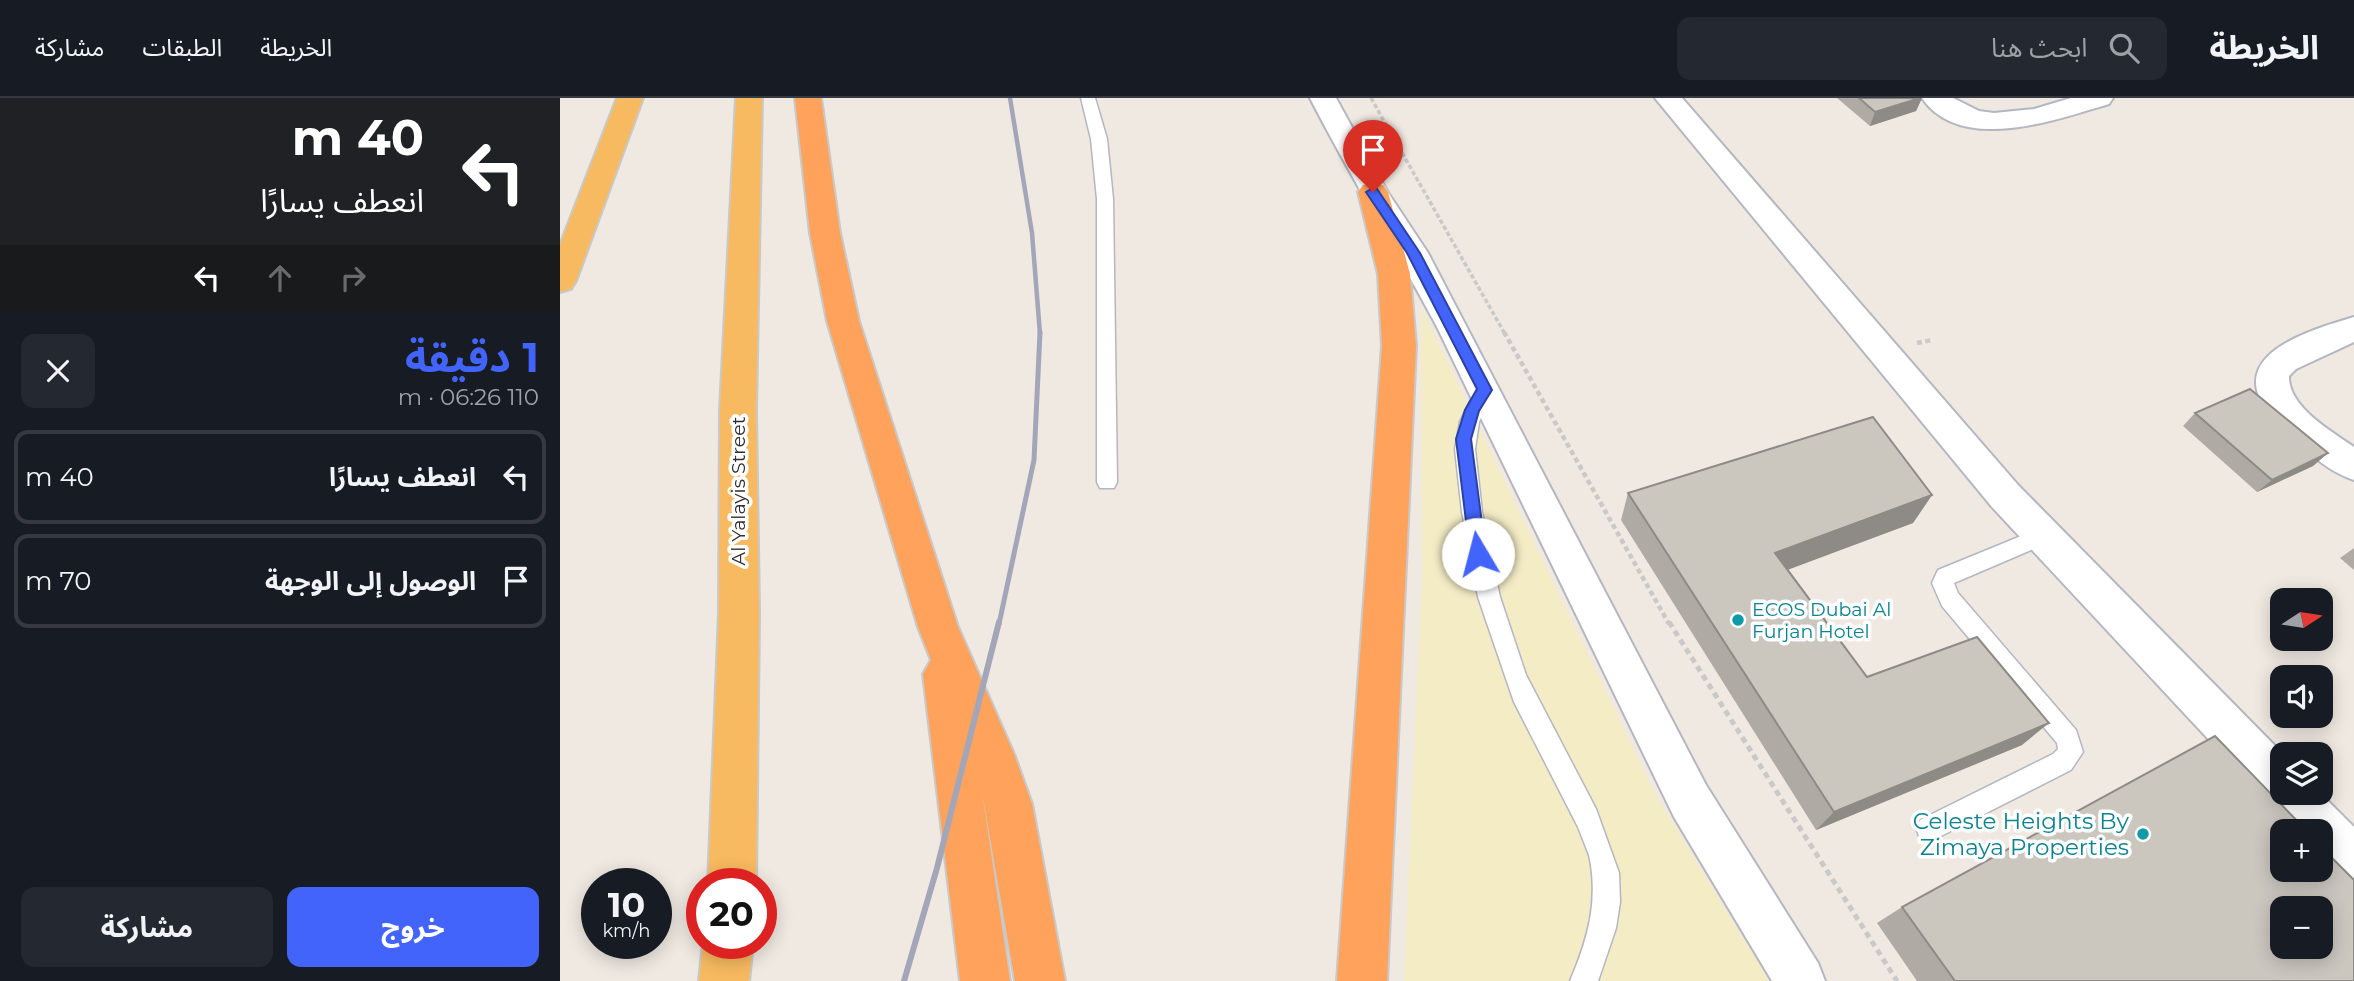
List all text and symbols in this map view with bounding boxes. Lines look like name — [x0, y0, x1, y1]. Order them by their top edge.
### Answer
search box — [1677, 17, 2167, 80]
text: الخريطة — [2209, 27, 2319, 67]
icon: search — [2105, 29, 2143, 67]
text: ابحث هنا — [1991, 32, 2087, 64]
text: مشاركة — [35, 33, 104, 62]
text: الطبقات — [142, 33, 222, 62]
text: الخريطة — [260, 33, 332, 62]
text: 40 m — [292, 108, 424, 167]
pin — [1343, 120, 1403, 192]
icon: left — [448, 126, 539, 217]
icon: arrive — [1354, 131, 1392, 169]
text: انعطف يسارًا — [260, 181, 424, 220]
icon: left — [188, 259, 226, 297]
icon: ahead — [261, 259, 299, 297]
icon: right — [334, 259, 372, 297]
text: 1 دقيقة — [405, 331, 539, 383]
button: close — [21, 334, 95, 408]
text: 110 m · 06:26 — [398, 383, 539, 411]
street label: Al Yalayis Street — [727, 416, 750, 565]
icon: left — [497, 458, 535, 496]
text: 40 m — [25, 461, 94, 493]
text: انعطف يسارًا — [329, 461, 476, 493]
position arrow — [1441, 517, 1515, 591]
icon: arrive — [497, 562, 535, 600]
text: 70 m — [25, 565, 91, 597]
text: الوصول إلى الوجهة — [265, 565, 476, 597]
north arrow — [2270, 588, 2333, 651]
map controls — [2270, 588, 2333, 959]
place label: ECOS Dubai Al Furjan Hotel — [1752, 598, 1891, 643]
marker: ECOS Dubai Al Furjan Hotel — [1730, 612, 1746, 628]
button: sound — [2270, 665, 2333, 728]
button: layers — [2270, 742, 2333, 805]
place label: Celeste Heights By Zimaya Properties — [1913, 807, 2130, 861]
button: + — [2270, 819, 2333, 882]
marker: Celeste Heights By Zimaya Properties — [2135, 826, 2151, 842]
speed limit sign: 20 — [686, 868, 777, 959]
text: 10 — [608, 883, 645, 926]
button: مشاركة — [21, 887, 273, 967]
button: خروج — [287, 887, 539, 967]
button: − — [2270, 896, 2333, 959]
text: km/h — [602, 920, 651, 942]

